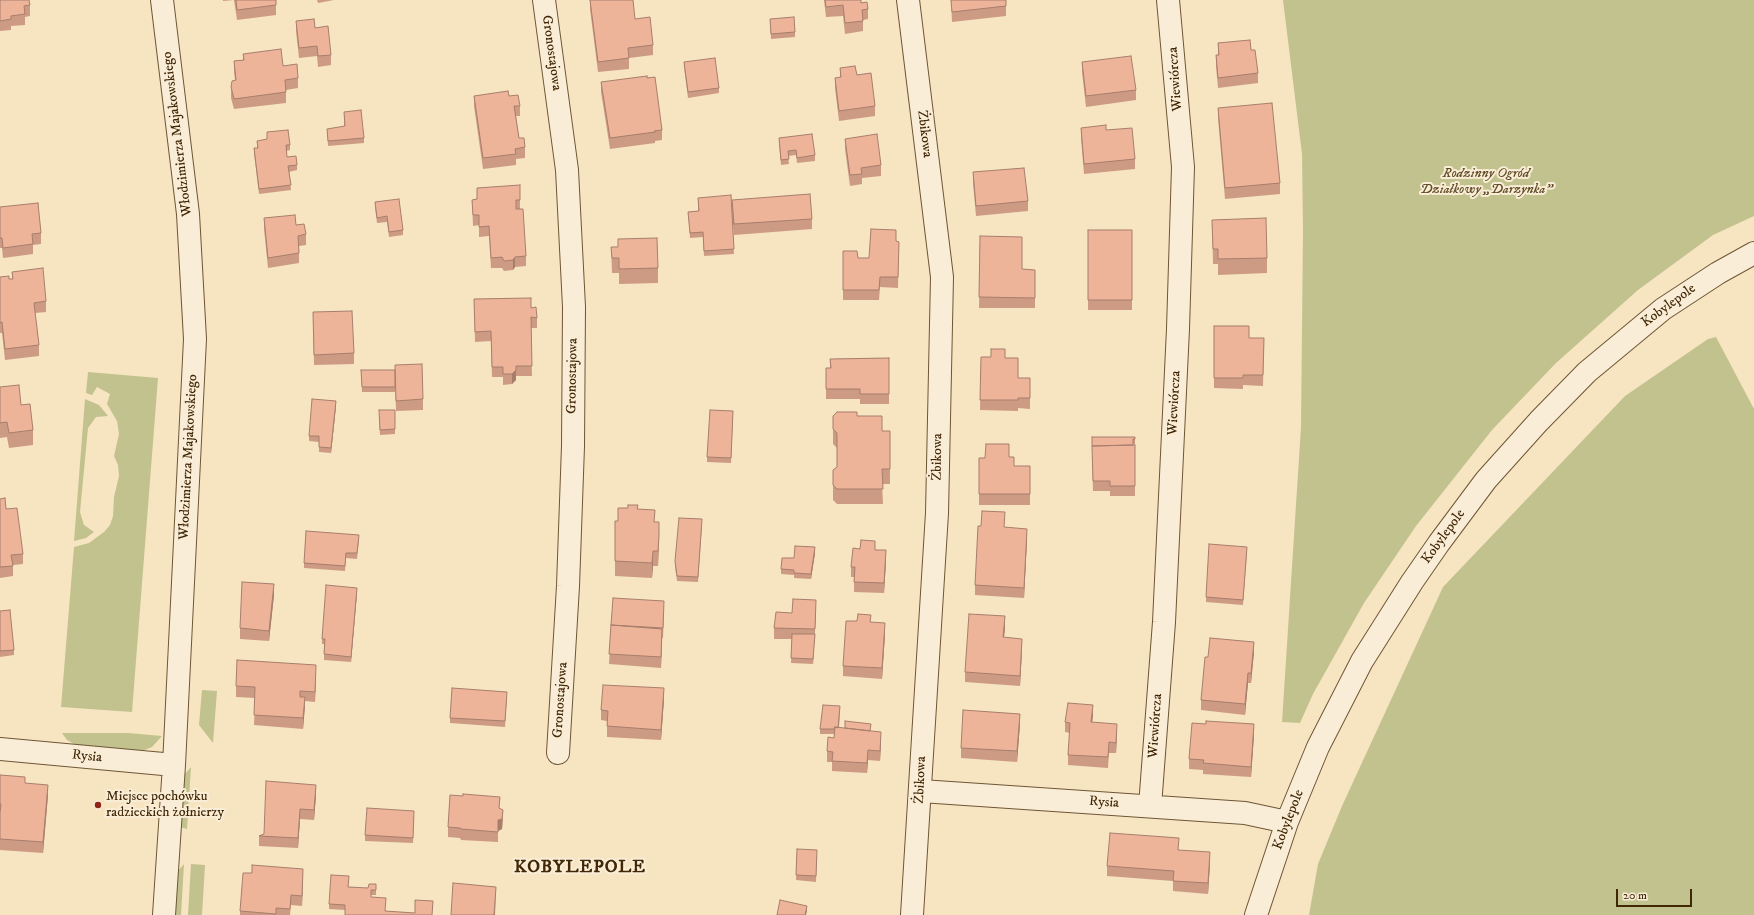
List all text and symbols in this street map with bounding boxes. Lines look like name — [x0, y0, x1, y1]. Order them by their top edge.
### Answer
street label: Gronostajowa — [537, 14, 565, 92]
street label: Wiewiórcza — [1165, 46, 1187, 112]
street label: Włodzimierza Majakowskiego — [160, 51, 196, 217]
street label: Żbikowa — [913, 109, 935, 159]
park label: Rodzinny Ogród Działkowy „Darzynka” — [1420, 166, 1552, 198]
street label: Kobylepole — [1639, 281, 1699, 331]
street label: Gronostajowa — [564, 338, 582, 414]
street label: Wiewiórcza — [1165, 370, 1185, 436]
street label: Włodzimierza Majakowskiego — [176, 374, 202, 540]
street label: Żbikowa — [929, 433, 947, 481]
street label: Kobylepole — [1419, 507, 1469, 567]
street label: Gronostajowa — [550, 661, 572, 739]
street label: Wiewiórcza — [1145, 693, 1167, 759]
street label: Rysia — [71, 747, 103, 767]
street label: Żbikowa — [911, 756, 931, 804]
street label: Kobylepole — [1270, 788, 1308, 852]
place label: Miejsce pochówku radzieckich żołnierzy — [106, 789, 224, 822]
street label: Rysia — [1088, 794, 1120, 812]
marker: Miejsce pochówku radzieckich żołnierzy — [93, 800, 103, 810]
district label: KOBYLEPOLE — [514, 857, 646, 879]
scale bar — [1618, 881, 1694, 907]
text: 20 m — [1623, 888, 1647, 903]

